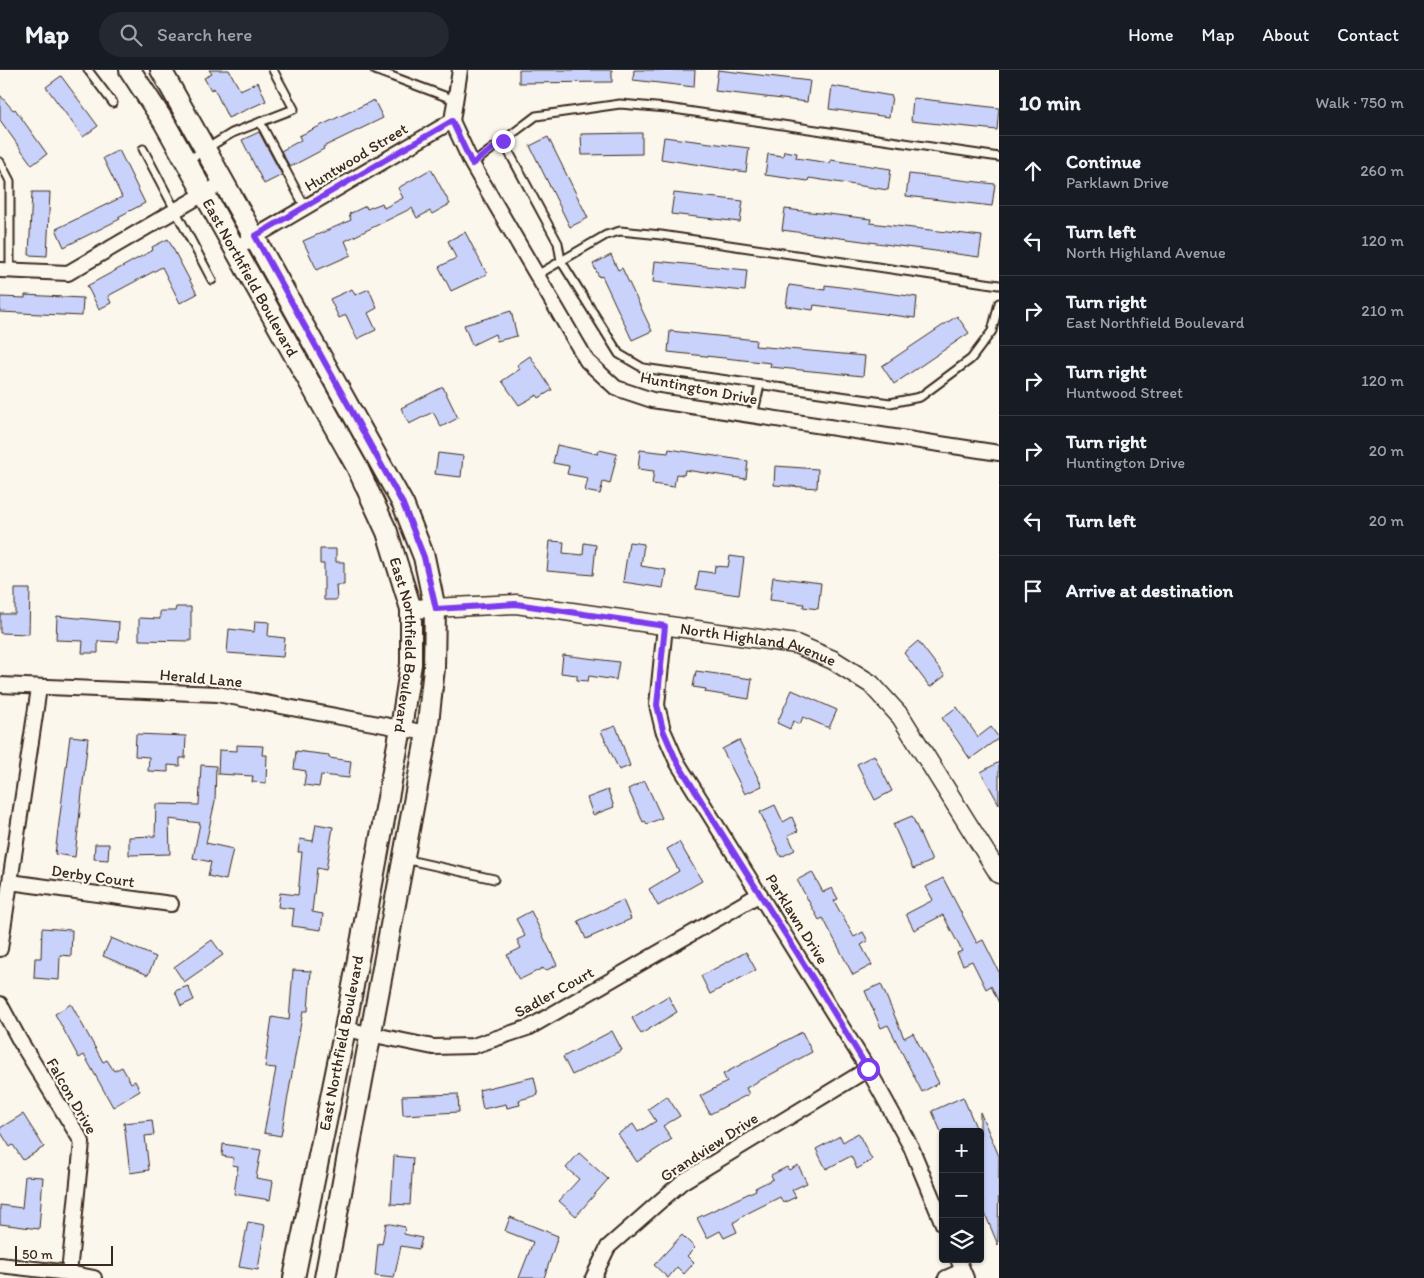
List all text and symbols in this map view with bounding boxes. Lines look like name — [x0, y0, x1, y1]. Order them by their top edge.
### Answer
search box — [99, 12, 449, 57]
text: Map — [25, 20, 69, 49]
icon: search — [117, 21, 145, 49]
text: Search here — [157, 23, 252, 46]
text: Home — [1128, 24, 1174, 46]
text: Map — [1202, 24, 1235, 46]
text: About — [1263, 24, 1309, 46]
text: Contact — [1337, 24, 1399, 46]
text: 10 min — [1019, 90, 1081, 115]
text: Walk · 750 m — [1316, 93, 1404, 112]
street label: Huntwood Street — [301, 119, 411, 195]
route end — [492, 130, 515, 153]
text: Continue — [1066, 150, 1141, 173]
icon: ahead — [1019, 157, 1047, 185]
text: 260 m — [1360, 161, 1404, 180]
text: Parklawn Drive — [1066, 173, 1169, 192]
street label: East Northfield Boulevard — [199, 195, 303, 360]
text: Turn left — [1066, 220, 1136, 243]
icon: left — [1019, 227, 1047, 255]
text: 120 m — [1361, 231, 1404, 250]
text: North Highland Avenue — [1066, 243, 1226, 262]
text: Turn right — [1066, 290, 1147, 313]
icon: right — [1019, 297, 1047, 325]
text: 210 m — [1361, 301, 1404, 320]
text: East Northfield Boulevard — [1066, 313, 1244, 332]
text: Turn right — [1066, 360, 1147, 383]
street label: Huntington Drive — [639, 367, 759, 409]
icon: right — [1019, 367, 1047, 395]
text: 120 m — [1361, 371, 1404, 390]
text: Huntwood Street — [1066, 383, 1183, 402]
text: Turn right — [1066, 430, 1147, 453]
icon: right — [1019, 437, 1047, 465]
text: 20 m — [1369, 441, 1404, 460]
text: Huntington Drive — [1066, 453, 1185, 472]
icon: left — [1019, 507, 1047, 535]
text: Turn left — [1066, 509, 1136, 532]
text: 20 m — [1369, 511, 1404, 530]
street label: East Northfield Boulevard — [386, 555, 421, 735]
icon: arrive — [1019, 577, 1047, 605]
text: Arrive at destination — [1066, 579, 1233, 602]
street label: North Highland Avenue — [679, 618, 840, 670]
street label: Herald Lane — [159, 665, 243, 691]
street label: Derby Court — [50, 861, 136, 891]
street label: Parklawn Drive — [762, 870, 832, 968]
street label: East Northfield Boulevard — [315, 953, 367, 1132]
street label: Sadler Court — [511, 962, 597, 1022]
street label: Falcon Drive — [43, 1055, 101, 1137]
route start — [857, 1058, 880, 1081]
street label: Grandview Drive — [657, 1108, 761, 1186]
map controls — [939, 1128, 984, 1263]
button: + — [939, 1128, 984, 1173]
button: − — [939, 1173, 984, 1218]
button: layers — [939, 1218, 984, 1263]
scale bar — [15, 1243, 112, 1266]
text: 50 m — [22, 1246, 53, 1263]

